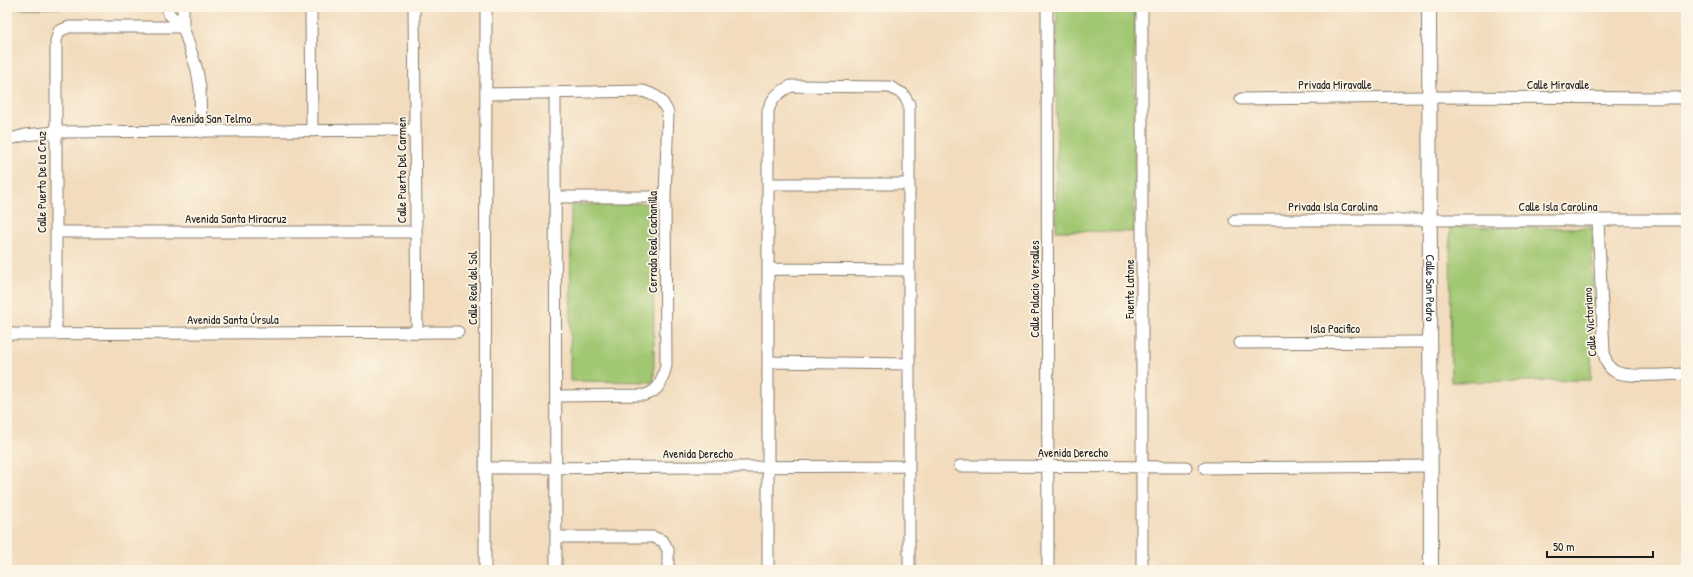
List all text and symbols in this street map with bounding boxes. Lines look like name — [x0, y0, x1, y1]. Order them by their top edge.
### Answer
street label: Privada Miravalle — [1298, 76, 1372, 93]
street label: Calle Miravalle — [1527, 76, 1590, 93]
street label: Avenida San Telmo — [171, 110, 251, 127]
street label: Calle Puerto Del Carmen — [393, 117, 410, 223]
street label: Calle Puerto De La Cruz — [33, 131, 50, 233]
street label: Cerrada Real Cachanilla — [644, 191, 661, 293]
street label: Privada Isla Carolina — [1288, 198, 1378, 215]
street label: Calle Isla Carolina — [1519, 198, 1598, 215]
street label: Avenida Santa Miracruz — [185, 210, 287, 227]
street label: Calle Palacio Versalles — [1026, 240, 1043, 338]
street label: Calle Real del Sol — [464, 250, 481, 325]
street label: Calle San Pedro — [1422, 254, 1439, 322]
street label: Fuente Latone — [1121, 259, 1138, 320]
street label: Calle Victoriano — [1579, 287, 1600, 357]
street label: Avenida Santa Úrsula — [187, 311, 279, 328]
street label: Isla Pacifico — [1310, 320, 1360, 337]
street label: Avenida Derecho — [1038, 444, 1108, 461]
street label: Avenida Derecho — [663, 445, 733, 462]
scale bar — [1547, 533, 1653, 559]
text: 50 m — [1553, 538, 1574, 555]

